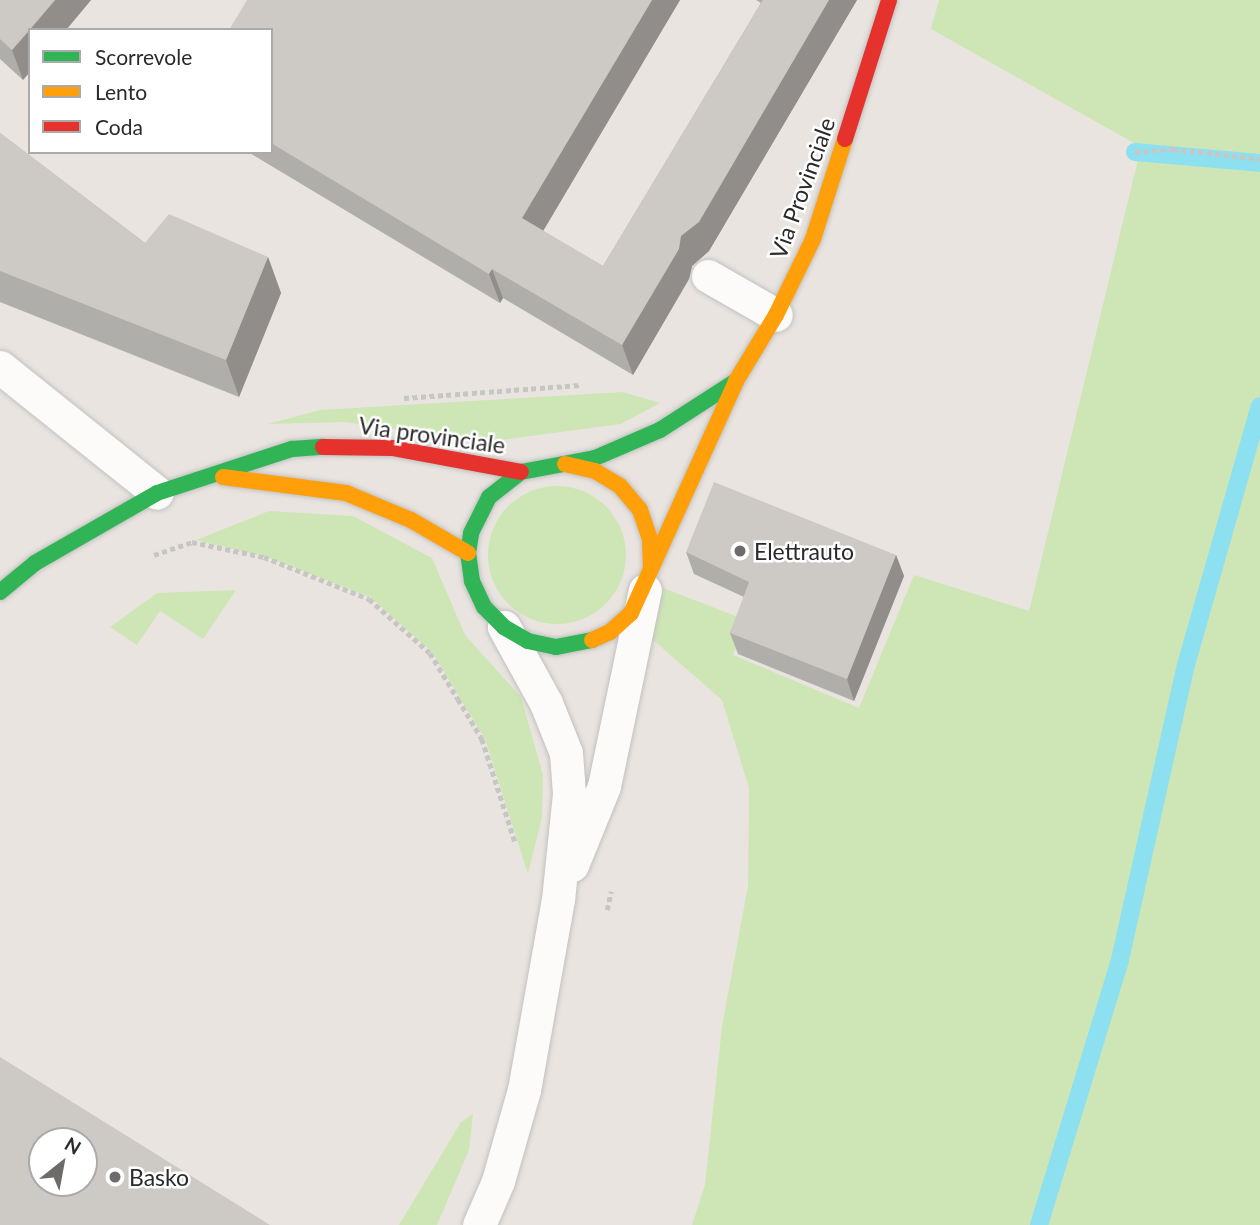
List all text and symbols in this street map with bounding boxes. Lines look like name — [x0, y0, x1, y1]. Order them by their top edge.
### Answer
legend — [28, 28, 273, 154]
text: Scorrevole — [95, 44, 192, 69]
text: Lento — [95, 79, 147, 104]
text: Coda — [95, 114, 143, 139]
street label: Via Provinciale — [764, 114, 840, 262]
street label: Via provinciale — [357, 411, 507, 459]
place label: Elettrauto — [754, 537, 854, 565]
marker: Elettrauto — [732, 543, 748, 559]
north arrow — [28, 1127, 98, 1197]
text: N — [61, 1132, 85, 1159]
place label: Basko — [129, 1163, 189, 1191]
marker: Basko — [107, 1169, 123, 1185]

